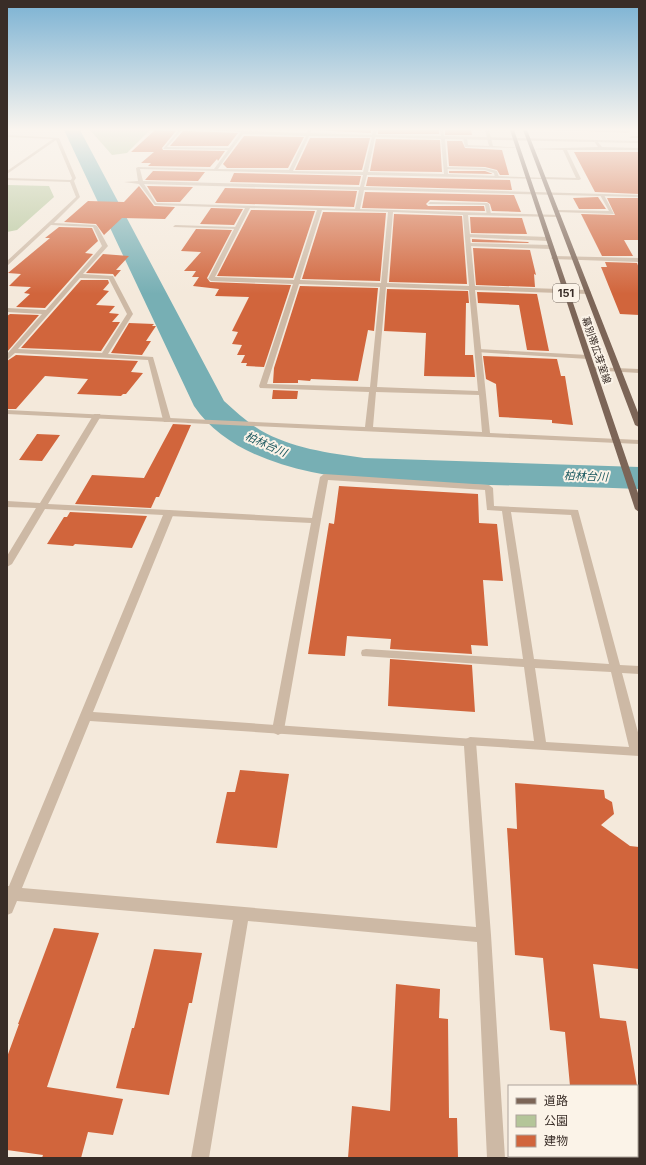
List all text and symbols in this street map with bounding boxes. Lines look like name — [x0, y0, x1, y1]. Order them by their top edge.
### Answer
road number: 151 — [553, 284, 579, 302]
street label: 幕別帯広芽室線 — [580, 315, 614, 385]
water label: 柏林台川 — [243, 429, 290, 460]
water label: 柏林台川 — [564, 468, 609, 484]
legend — [508, 1085, 638, 1157]
text: 道路 — [544, 1093, 568, 1108]
text: 公園 — [544, 1113, 568, 1128]
text: 建物 — [544, 1133, 568, 1148]

